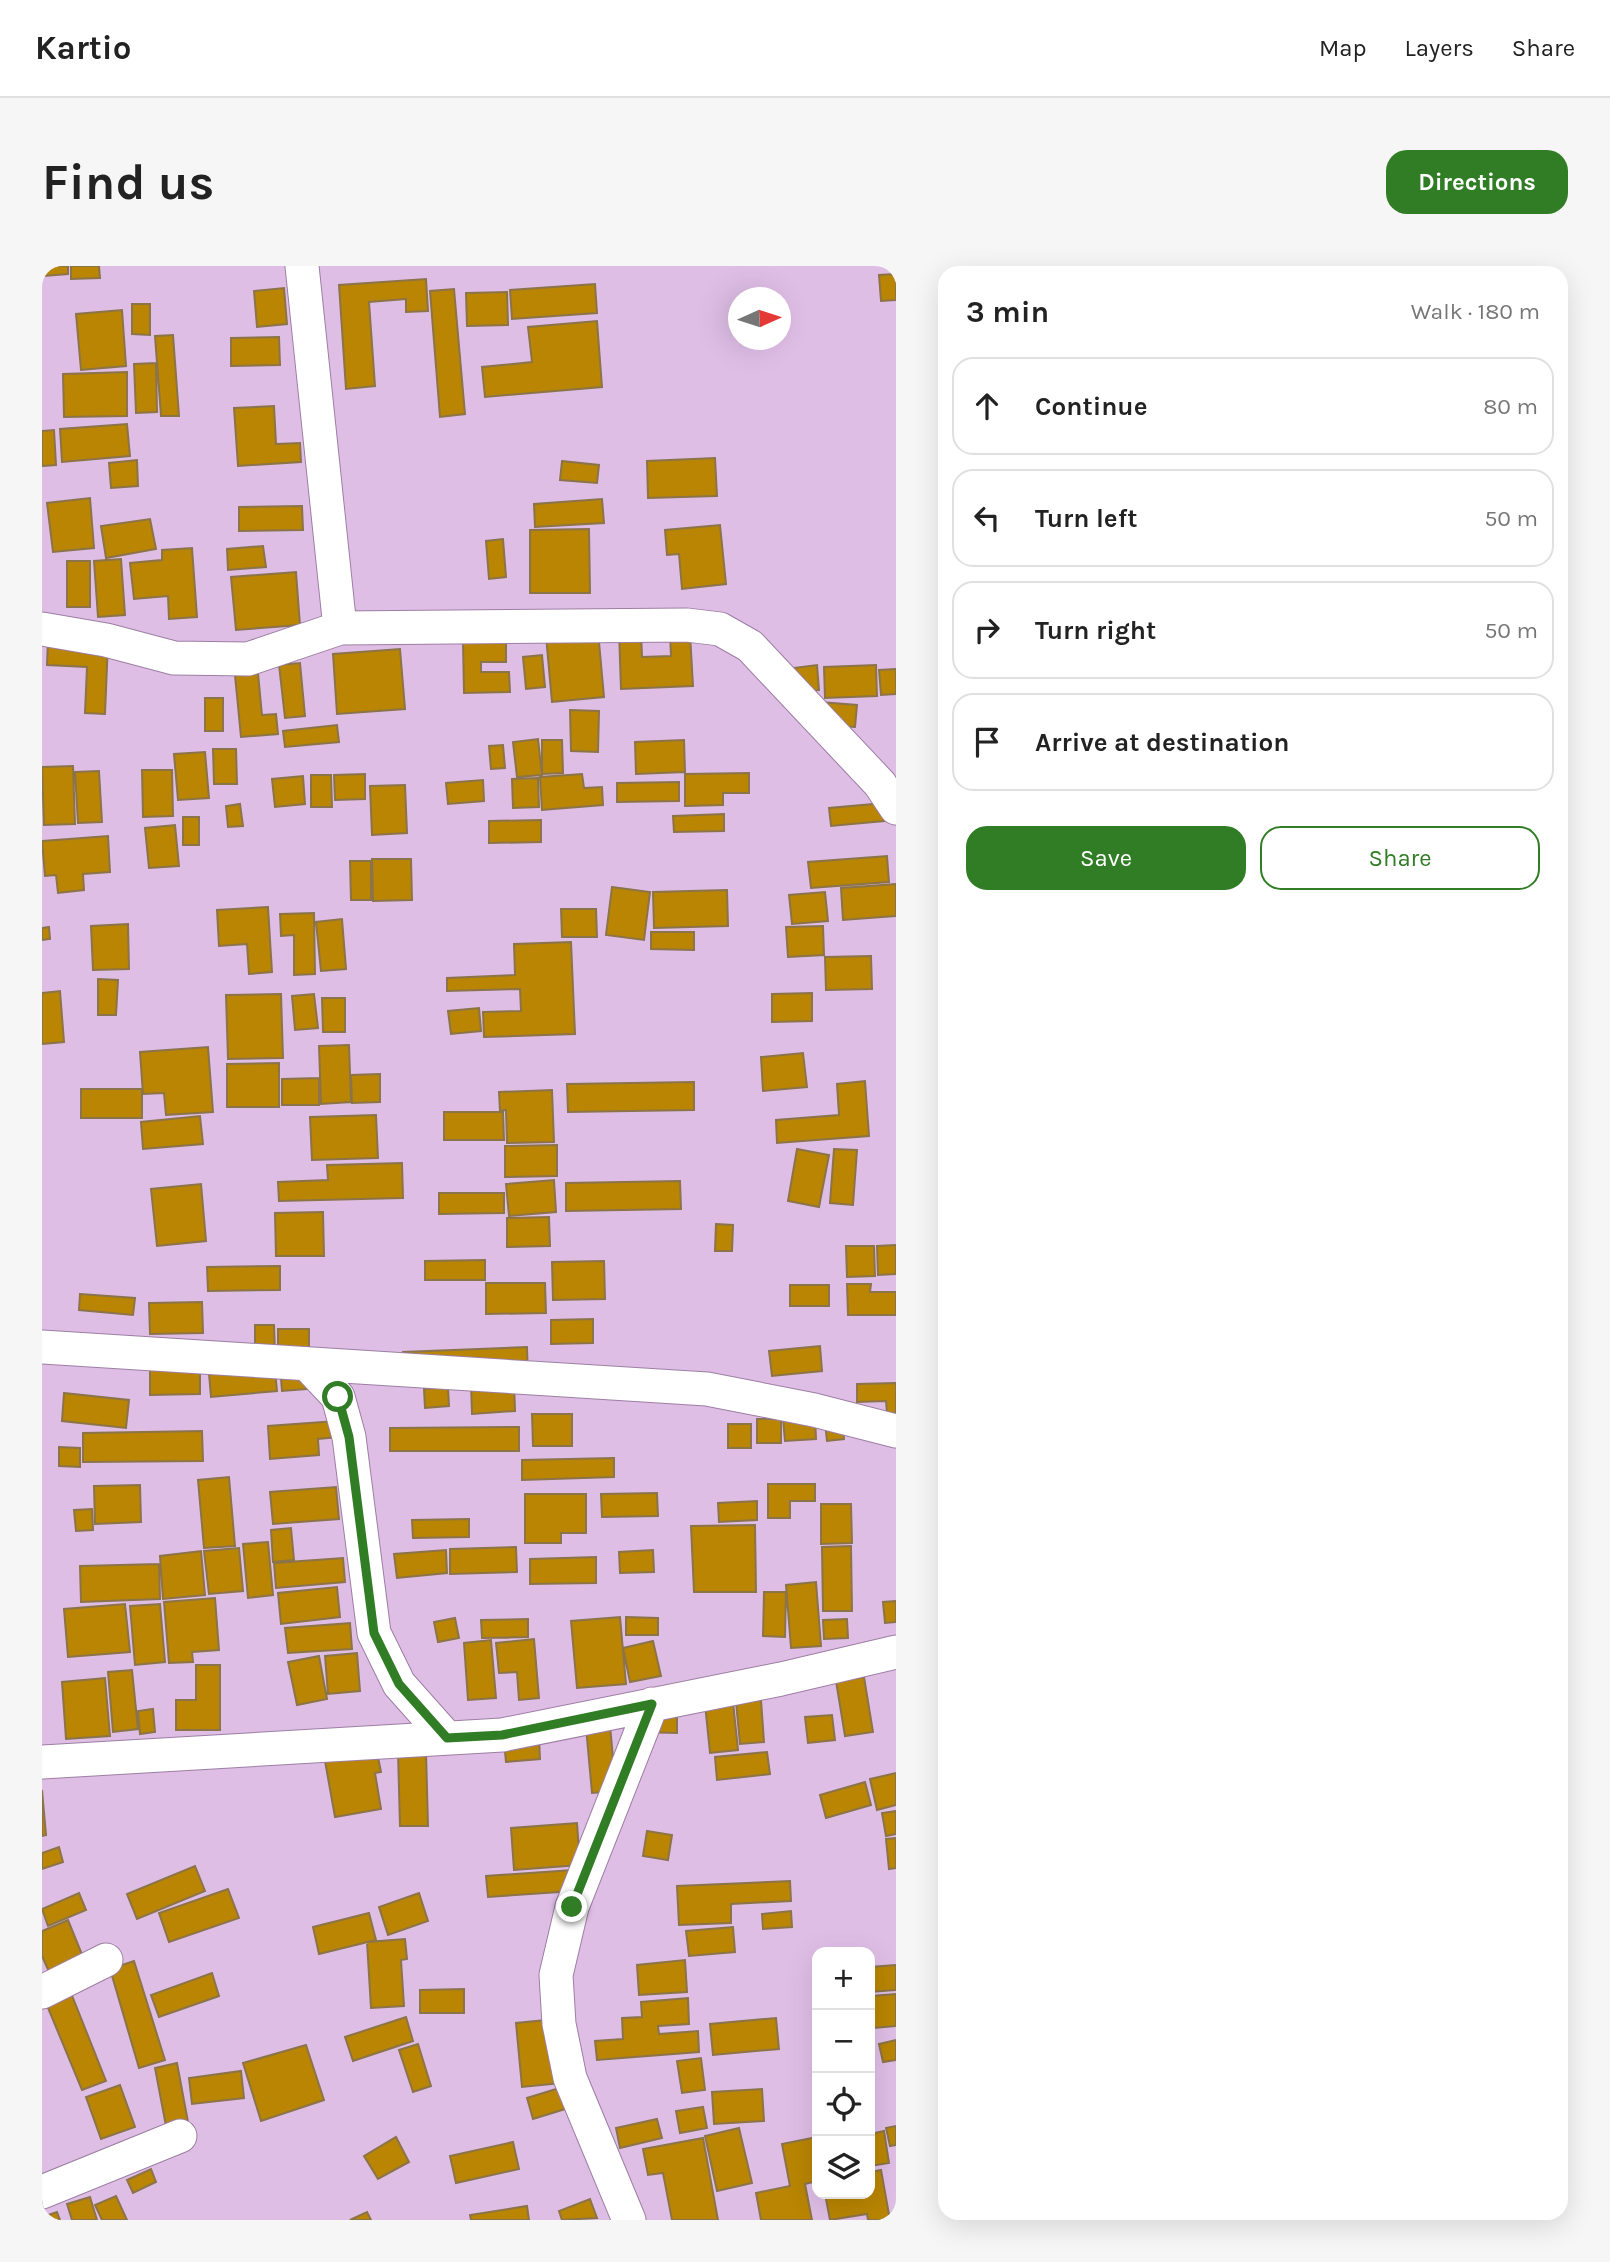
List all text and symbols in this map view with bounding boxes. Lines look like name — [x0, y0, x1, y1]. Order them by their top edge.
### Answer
text: Kartio — [35, 29, 131, 67]
text: Map — [1319, 34, 1367, 62]
text: Layers — [1405, 34, 1474, 62]
text: Share — [1512, 34, 1575, 62]
button: Directions — [1386, 150, 1568, 214]
text: Find us — [42, 154, 214, 211]
north arrow — [728, 287, 791, 350]
text: 3 min — [966, 294, 1049, 330]
text: Walk · 180 m — [1411, 298, 1540, 325]
icon: ahead — [968, 387, 1006, 425]
text: Continue — [1035, 391, 1147, 422]
text: 80 m — [1483, 393, 1538, 420]
icon: left — [968, 499, 1006, 537]
text: Turn left — [1035, 503, 1137, 534]
text: 50 m — [1484, 505, 1538, 532]
icon: right — [968, 611, 1006, 649]
text: Turn right — [1035, 615, 1156, 646]
text: 50 m — [1484, 617, 1538, 644]
icon: arrive — [968, 723, 1006, 761]
text: Arrive at destination — [1035, 727, 1289, 758]
button: Save — [966, 826, 1246, 890]
button: Share — [1260, 826, 1540, 890]
route start — [322, 1381, 353, 1412]
route end — [556, 1891, 587, 1922]
map controls — [812, 1947, 875, 2199]
button: + — [812, 1947, 875, 2010]
button: − — [812, 2010, 875, 2073]
button: locate — [812, 2073, 875, 2136]
button: layers — [812, 2136, 875, 2199]

